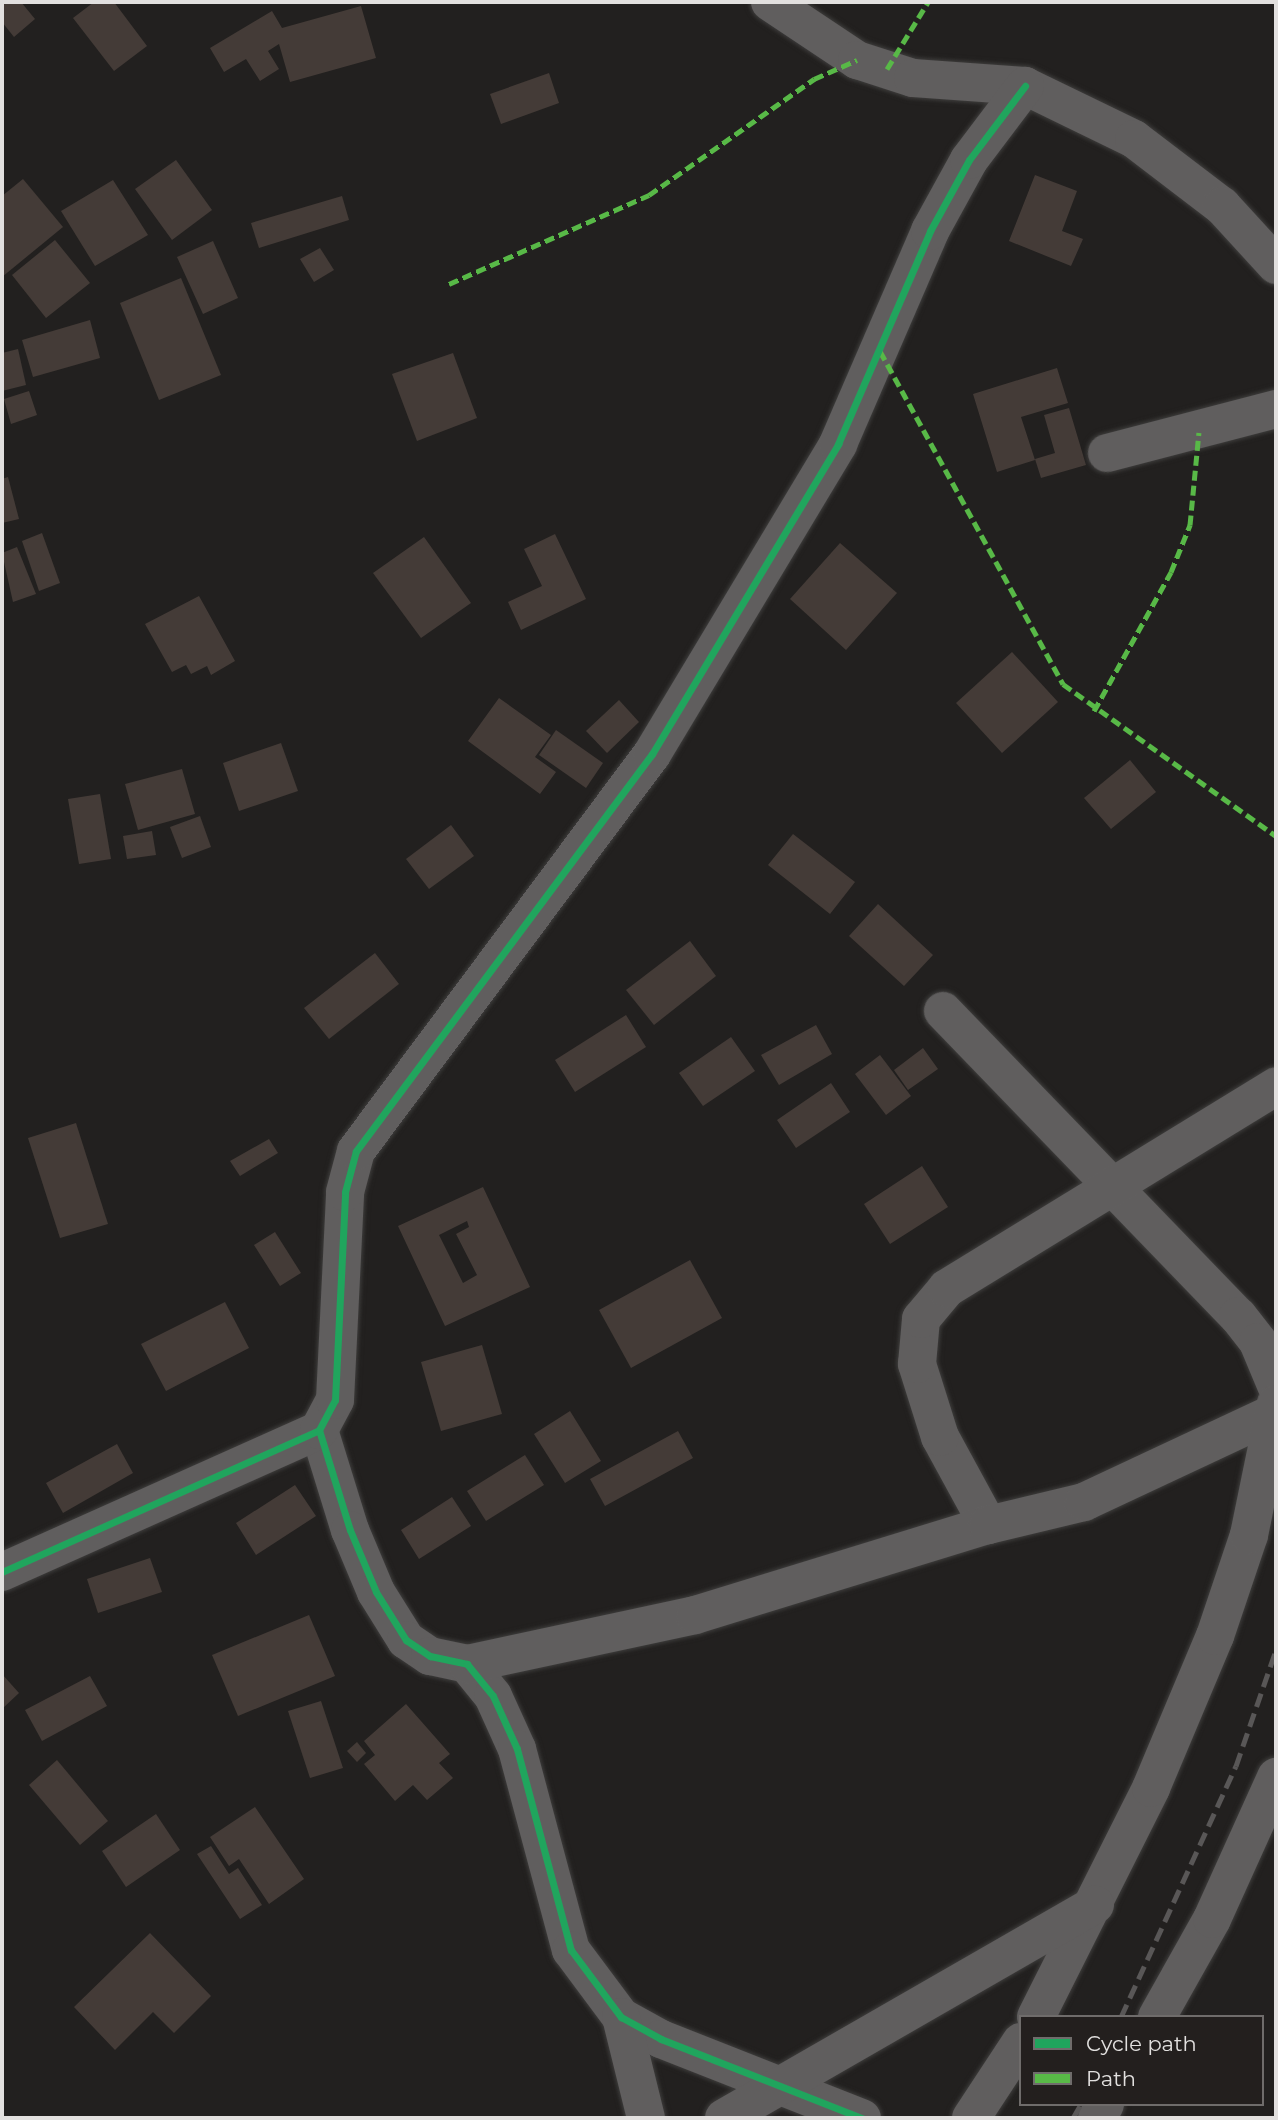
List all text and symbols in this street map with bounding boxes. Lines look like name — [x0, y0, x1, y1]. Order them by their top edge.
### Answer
legend — [1019, 2015, 1264, 2106]
text: Cycle path — [1086, 2031, 1197, 2056]
text: Path — [1086, 2066, 1136, 2091]

